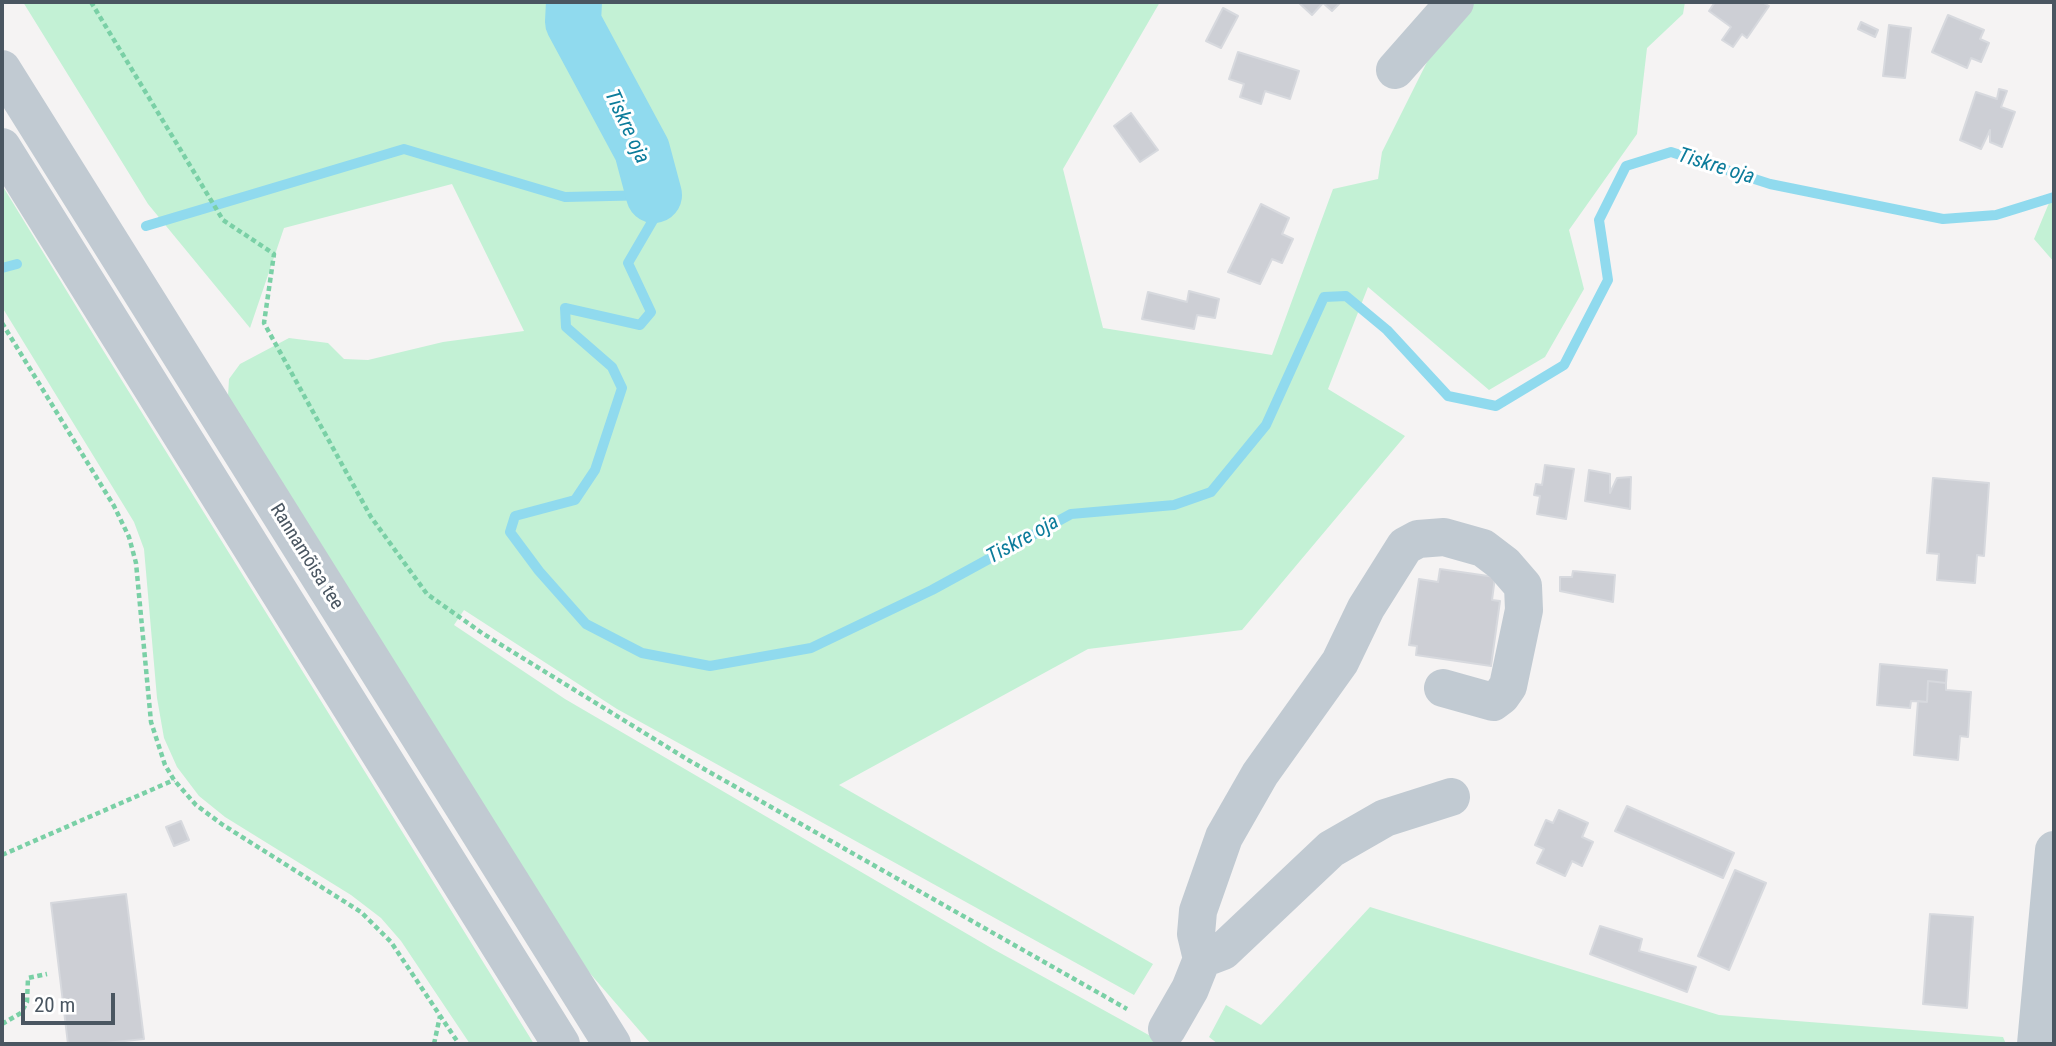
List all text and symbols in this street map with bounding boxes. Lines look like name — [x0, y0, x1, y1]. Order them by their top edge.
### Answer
water label: Tiskre oja — [598, 86, 654, 168]
water label: Tiskre oja — [1675, 143, 1757, 191]
street label: Rannamõisa tee — [264, 500, 348, 614]
water label: Tiskre oja — [983, 510, 1063, 570]
scale bar — [24, 979, 119, 1023]
text: 20 m — [34, 993, 75, 1017]

